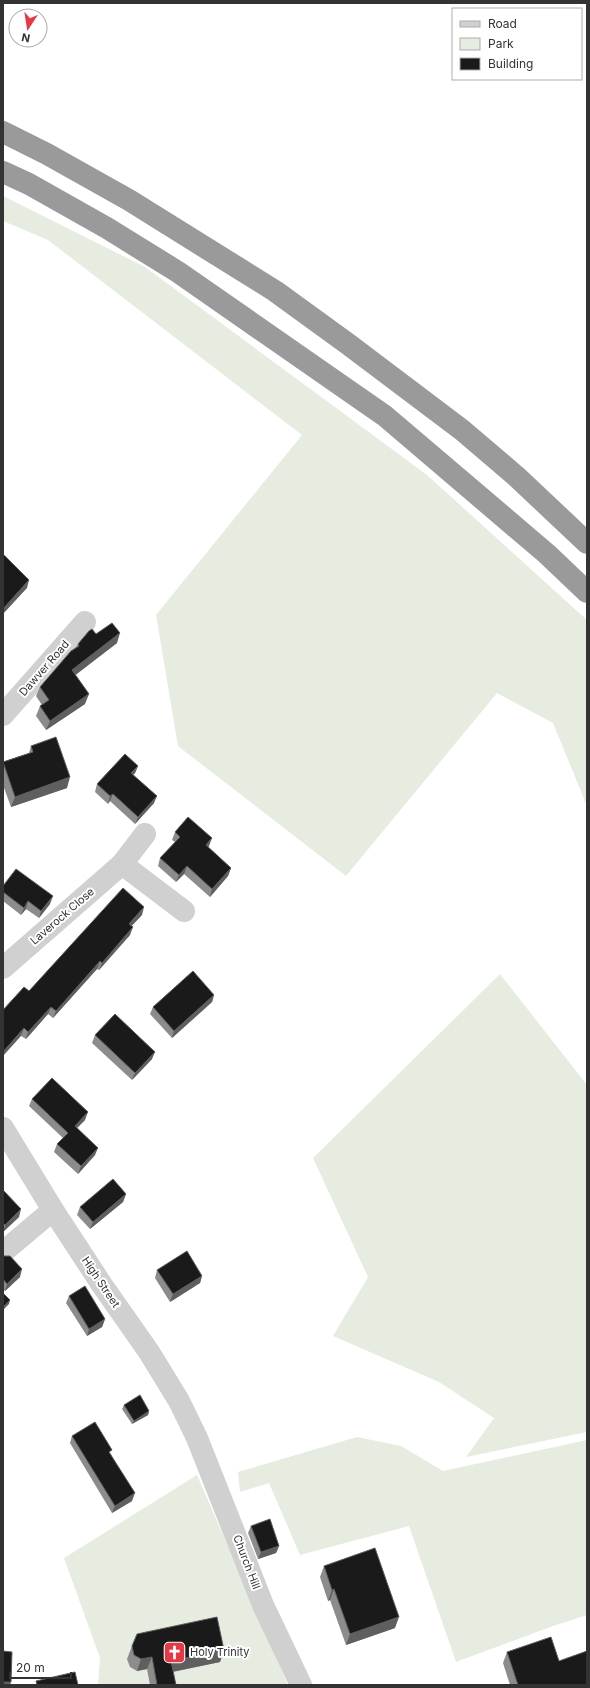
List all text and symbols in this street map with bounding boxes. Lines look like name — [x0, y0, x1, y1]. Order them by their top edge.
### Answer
north arrow — [8, 8, 48, 48]
legend — [452, 8, 582, 80]
text: Road — [488, 16, 517, 31]
text: N — [20, 30, 31, 46]
text: Park — [488, 36, 514, 51]
text: Building — [488, 56, 533, 71]
street label: Dawver Road — [16, 637, 72, 699]
street label: Laverock Close — [27, 884, 97, 948]
street label: High Street — [79, 1254, 123, 1310]
street label: Church Hill — [230, 1533, 264, 1591]
church icon: Holy Trinity — [161, 1639, 187, 1665]
place label: Holy Trinity — [190, 1645, 249, 1659]
scale bar — [10, 1654, 71, 1680]
text: 20 m — [16, 1660, 45, 1675]

